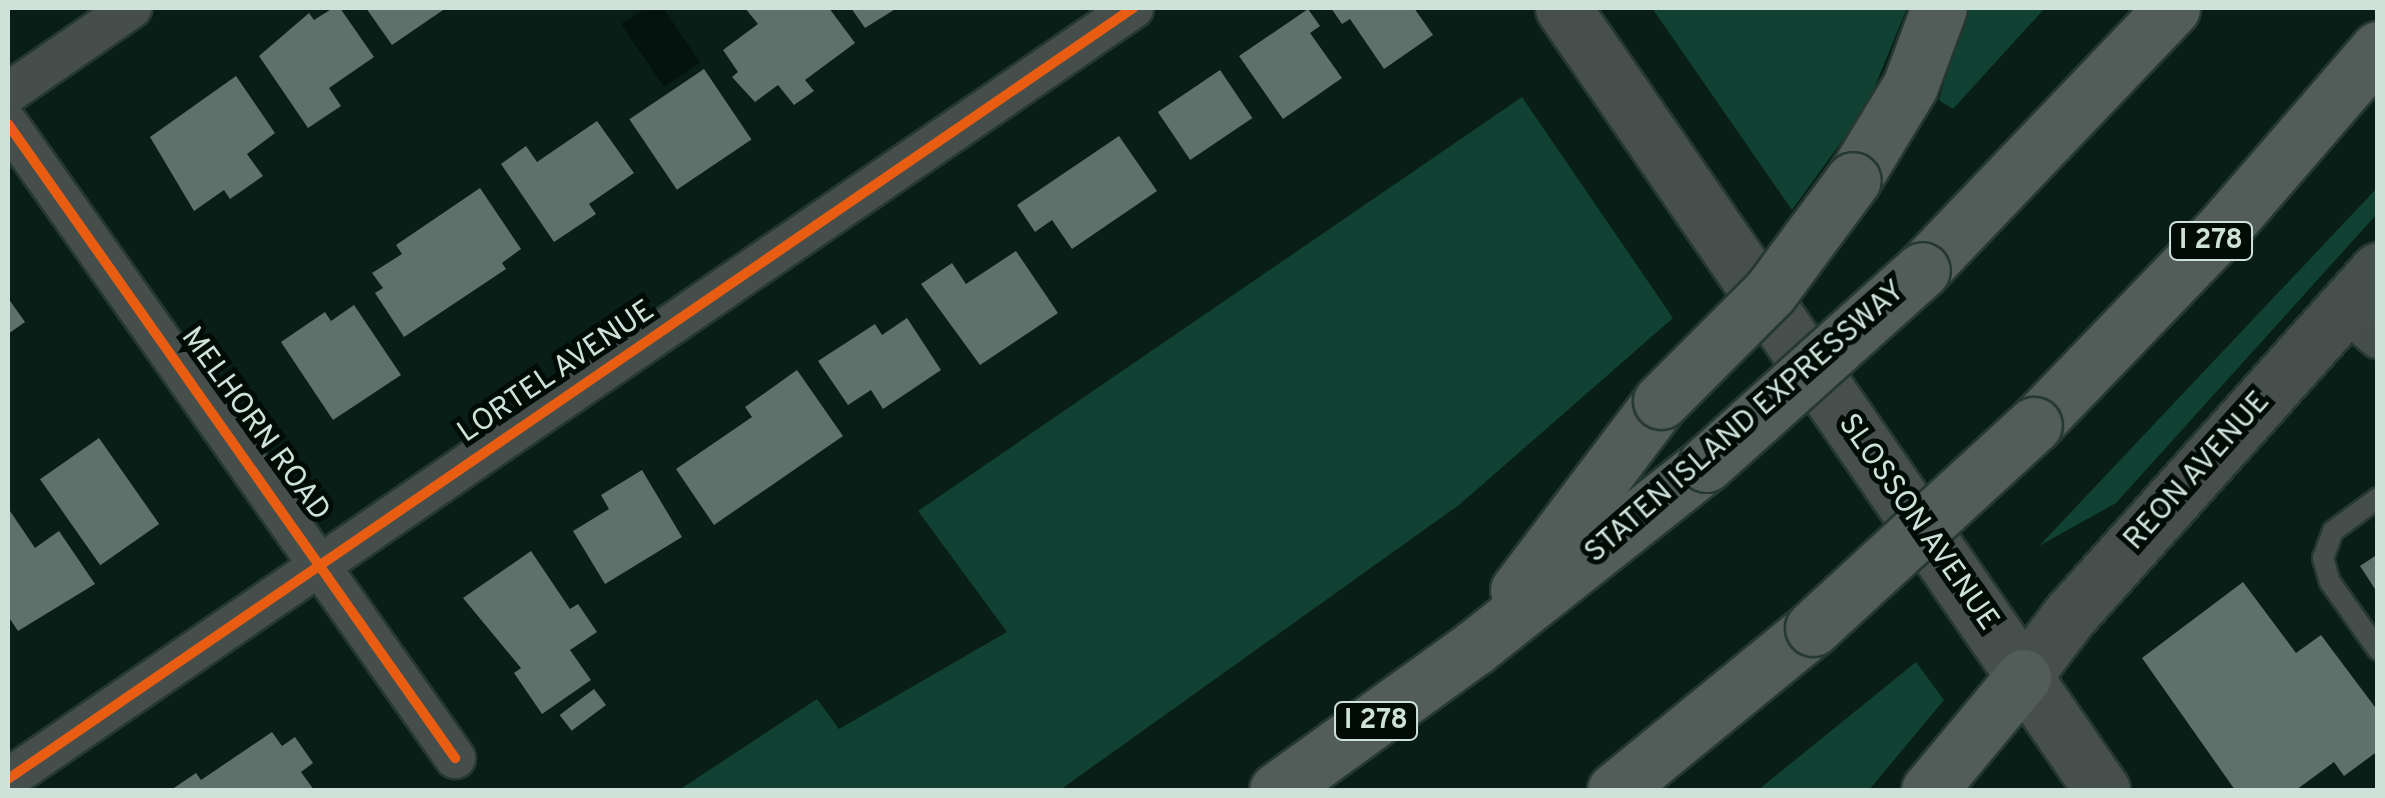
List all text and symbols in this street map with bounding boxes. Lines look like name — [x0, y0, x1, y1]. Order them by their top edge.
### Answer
road number: I 278 — [2168, 218, 2254, 264]
street label: STATEN ISLAND EXPRESSWAY — [1579, 274, 1913, 572]
street label: LORTEL AVENUE — [451, 293, 663, 453]
street label: MELHORN ROAD — [172, 321, 336, 529]
street label: REON AVENUE — [2117, 385, 2279, 559]
street label: SLOSSON AVENUE — [1829, 407, 2005, 639]
road number: I 278 — [1334, 698, 1418, 744]

